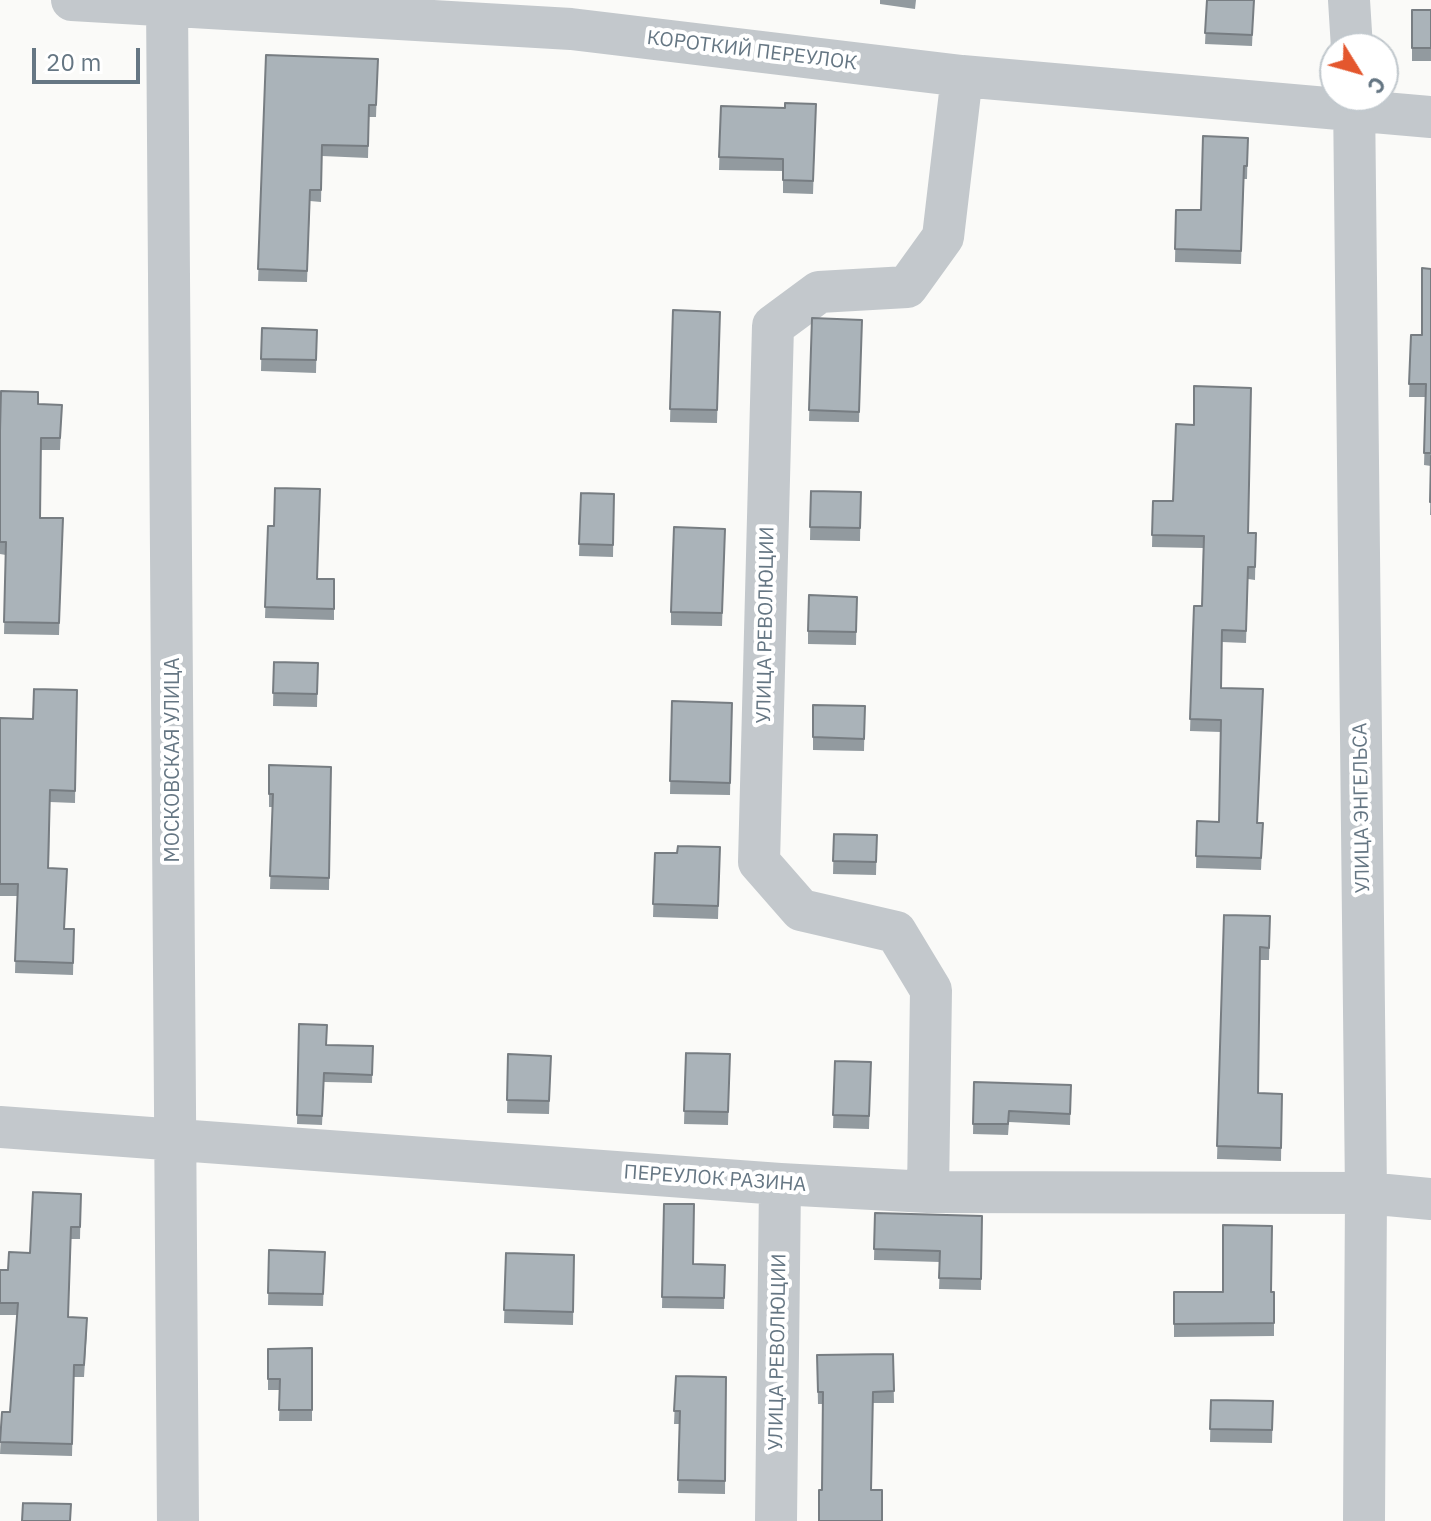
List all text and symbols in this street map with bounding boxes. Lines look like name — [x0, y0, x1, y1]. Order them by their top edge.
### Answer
street label: КОРОТКИЙ ПЕРЕУЛОК — [645, 26, 859, 76]
scale bar — [36, 32, 144, 82]
north arrow — [1319, 32, 1399, 112]
text: 20 m — [46, 46, 101, 78]
text: С — [1361, 71, 1393, 100]
street label: УЛИЦА РЕВОЛЮЦИИ — [752, 526, 780, 724]
street label: МОСКОВСКАЯ УЛИЦА — [161, 658, 185, 862]
street label: УЛИЦА ЭНГЕЛЬСА — [1349, 722, 1375, 894]
street label: ПЕРЕУЛОК РАЗИНА — [623, 1161, 807, 1197]
street label: УЛИЦА РЕВОЛЮЦИИ — [764, 1253, 792, 1451]

